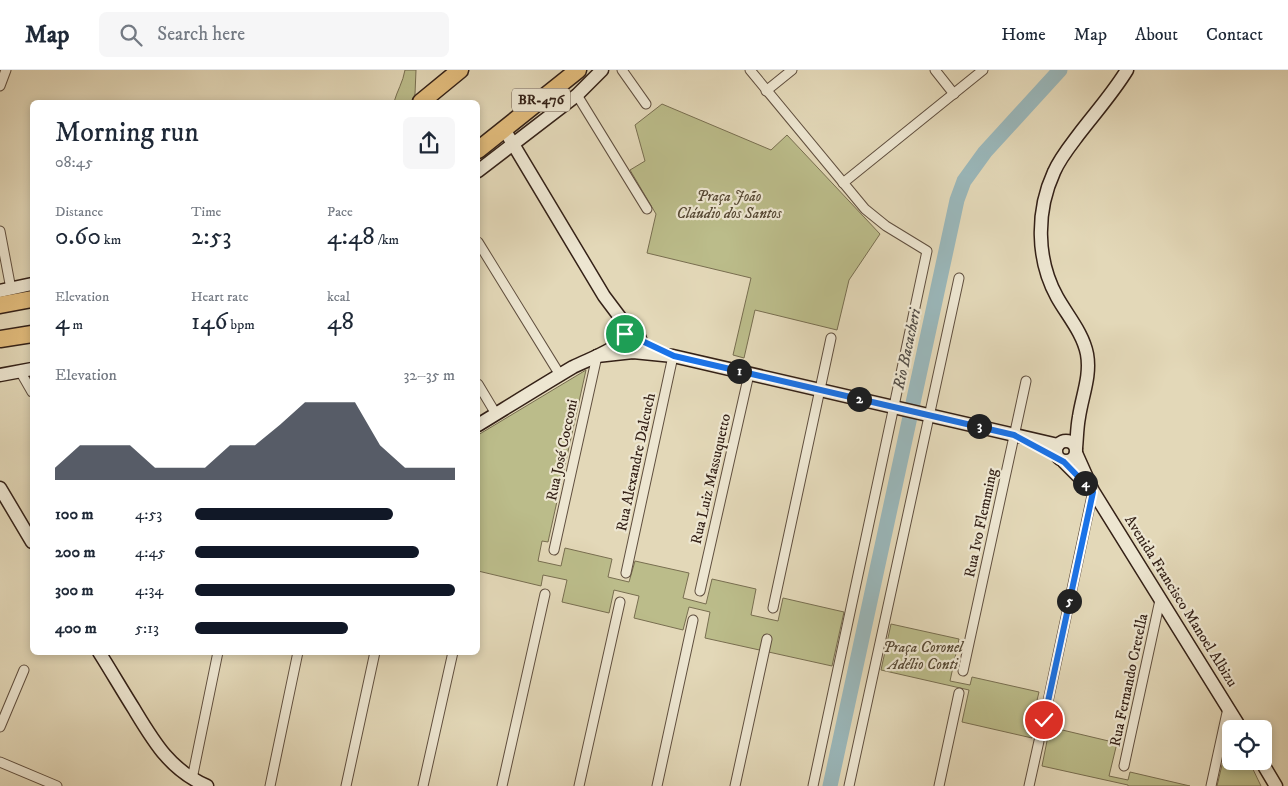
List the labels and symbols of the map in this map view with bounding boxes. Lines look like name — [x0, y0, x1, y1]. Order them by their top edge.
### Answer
road number: BR-476 — [512, 88, 570, 112]
park label: Praça João Cláudio dos Santos — [676, 187, 782, 223]
water label: Rio Bacacheri — [888, 306, 925, 392]
pin — [604, 313, 646, 355]
pin: 1 — [726, 358, 752, 384]
pin: 2 — [846, 386, 872, 412]
street label: Rua Alexandre Dalcuch — [612, 391, 660, 533]
street label: Rua José Cocconi — [542, 397, 582, 503]
street label: Rua Luiz Massuquetto — [687, 412, 735, 546]
pin: 3 — [966, 414, 992, 438]
street label: Rua Ivo Flemming — [960, 466, 1002, 579]
pin: 4 — [1072, 470, 1098, 496]
street label: Avenida Francisco Manoel Albizu — [1120, 512, 1242, 690]
pin: 5 — [1056, 588, 1082, 614]
street label: Rua Fernando Cretella — [1106, 611, 1153, 748]
park label: Praça Coronel Adélio Conti — [883, 638, 965, 674]
pin — [1023, 699, 1065, 741]

